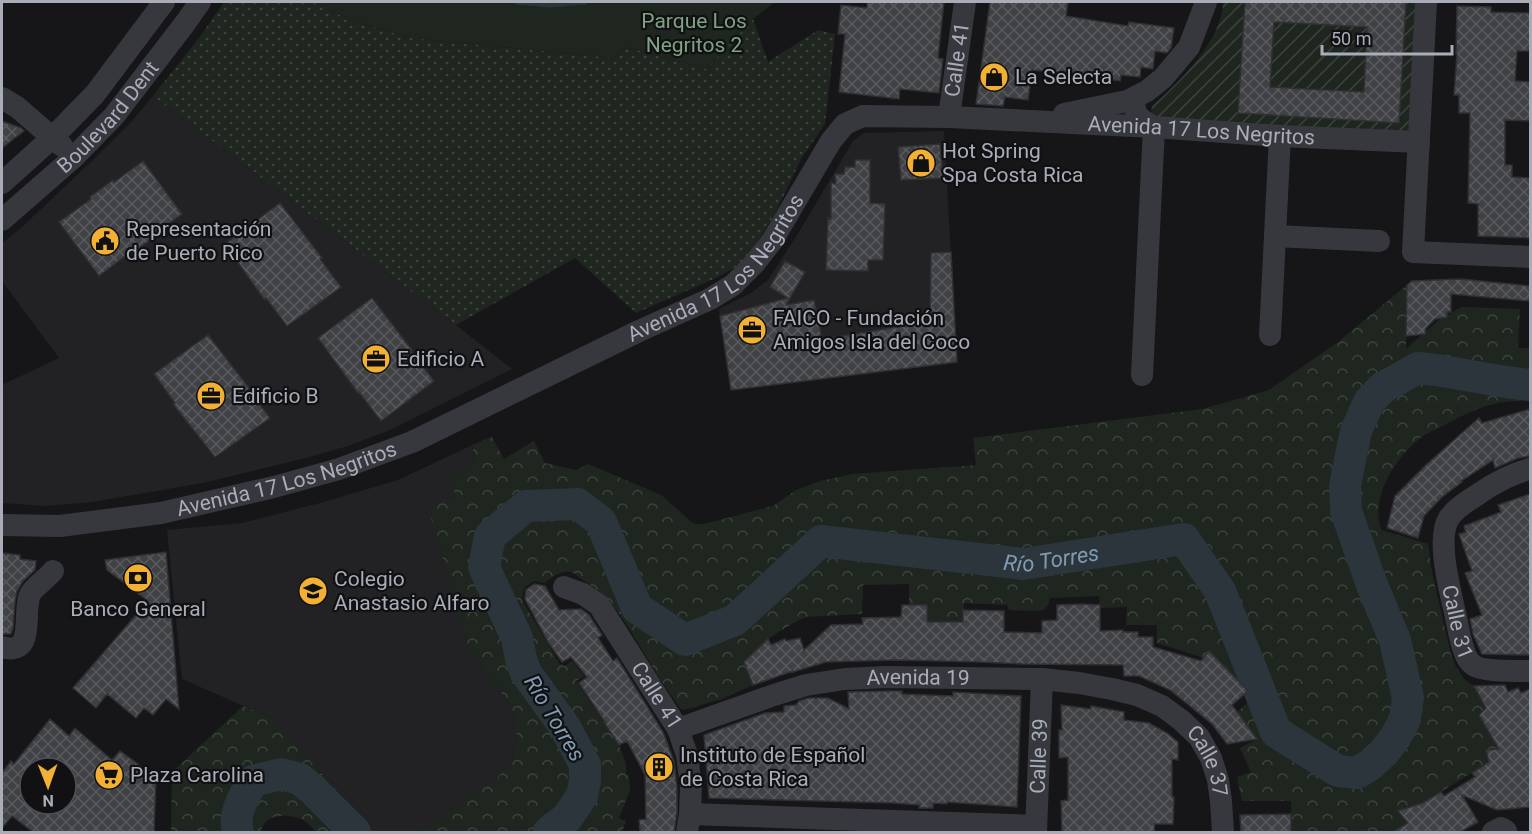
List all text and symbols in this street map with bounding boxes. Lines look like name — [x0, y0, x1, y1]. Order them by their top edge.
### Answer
park label: Parque Los Negritos 2 — [641, 9, 747, 57]
scale bar — [1322, 18, 1452, 56]
street label: Calle 41 — [940, 21, 974, 99]
text: 50 m — [1331, 28, 1371, 49]
street label: Boulevard Dent — [52, 56, 164, 178]
shop icon: La Selecta — [978, 61, 1010, 93]
place label: La Selecta — [1015, 65, 1112, 89]
street label: Avenida 17 Los Negritos — [1087, 112, 1315, 149]
place label: Hot Spring Spa Costa Rica — [942, 139, 1083, 187]
shop icon: Hot Spring Spa Costa Rica — [905, 147, 937, 179]
street label: Avenida 17 Los Negritos — [623, 190, 809, 347]
place label: Representación de Puerto Rico — [126, 217, 271, 265]
public building icon: Representación de Puerto Rico — [89, 225, 121, 257]
place label: FAICO - Fundación Amigos Isla del Coco — [773, 306, 970, 354]
office icon: FAICO - Fundación Amigos Isla del Coco — [736, 314, 768, 346]
office icon: Edificio A — [360, 343, 392, 375]
place label: Edificio A — [397, 347, 485, 371]
office icon: Edificio B — [195, 380, 227, 412]
place label: Edificio B — [232, 384, 319, 408]
street label: Avenida 17 Los Negritos — [174, 437, 400, 521]
water label: Río Torres — [1002, 540, 1101, 577]
bank icon: Banco General — [122, 562, 154, 594]
place label: Colegio Anastasio Alfaro — [334, 567, 489, 615]
school or university icon: Colegio Anastasio Alfaro — [297, 575, 329, 607]
street label: Calle 31 — [1437, 583, 1478, 663]
place label: Banco General — [70, 597, 206, 621]
street label: Calle 41 — [626, 657, 687, 734]
street label: Avenida 19 — [866, 665, 970, 690]
water label: Río Torres — [519, 671, 590, 766]
street label: Calle 39 — [1026, 718, 1052, 794]
street label: Calle 37 — [1182, 720, 1232, 798]
place label: Instituto de Español de Costa Rica — [680, 743, 865, 791]
building icon: Instituto de Español de Costa Rica — [643, 751, 675, 783]
north arrow — [18, 756, 78, 816]
supermarket icon: Plaza Carolina — [93, 759, 125, 791]
place label: Plaza Carolina — [130, 763, 264, 787]
text: N — [42, 791, 54, 810]

